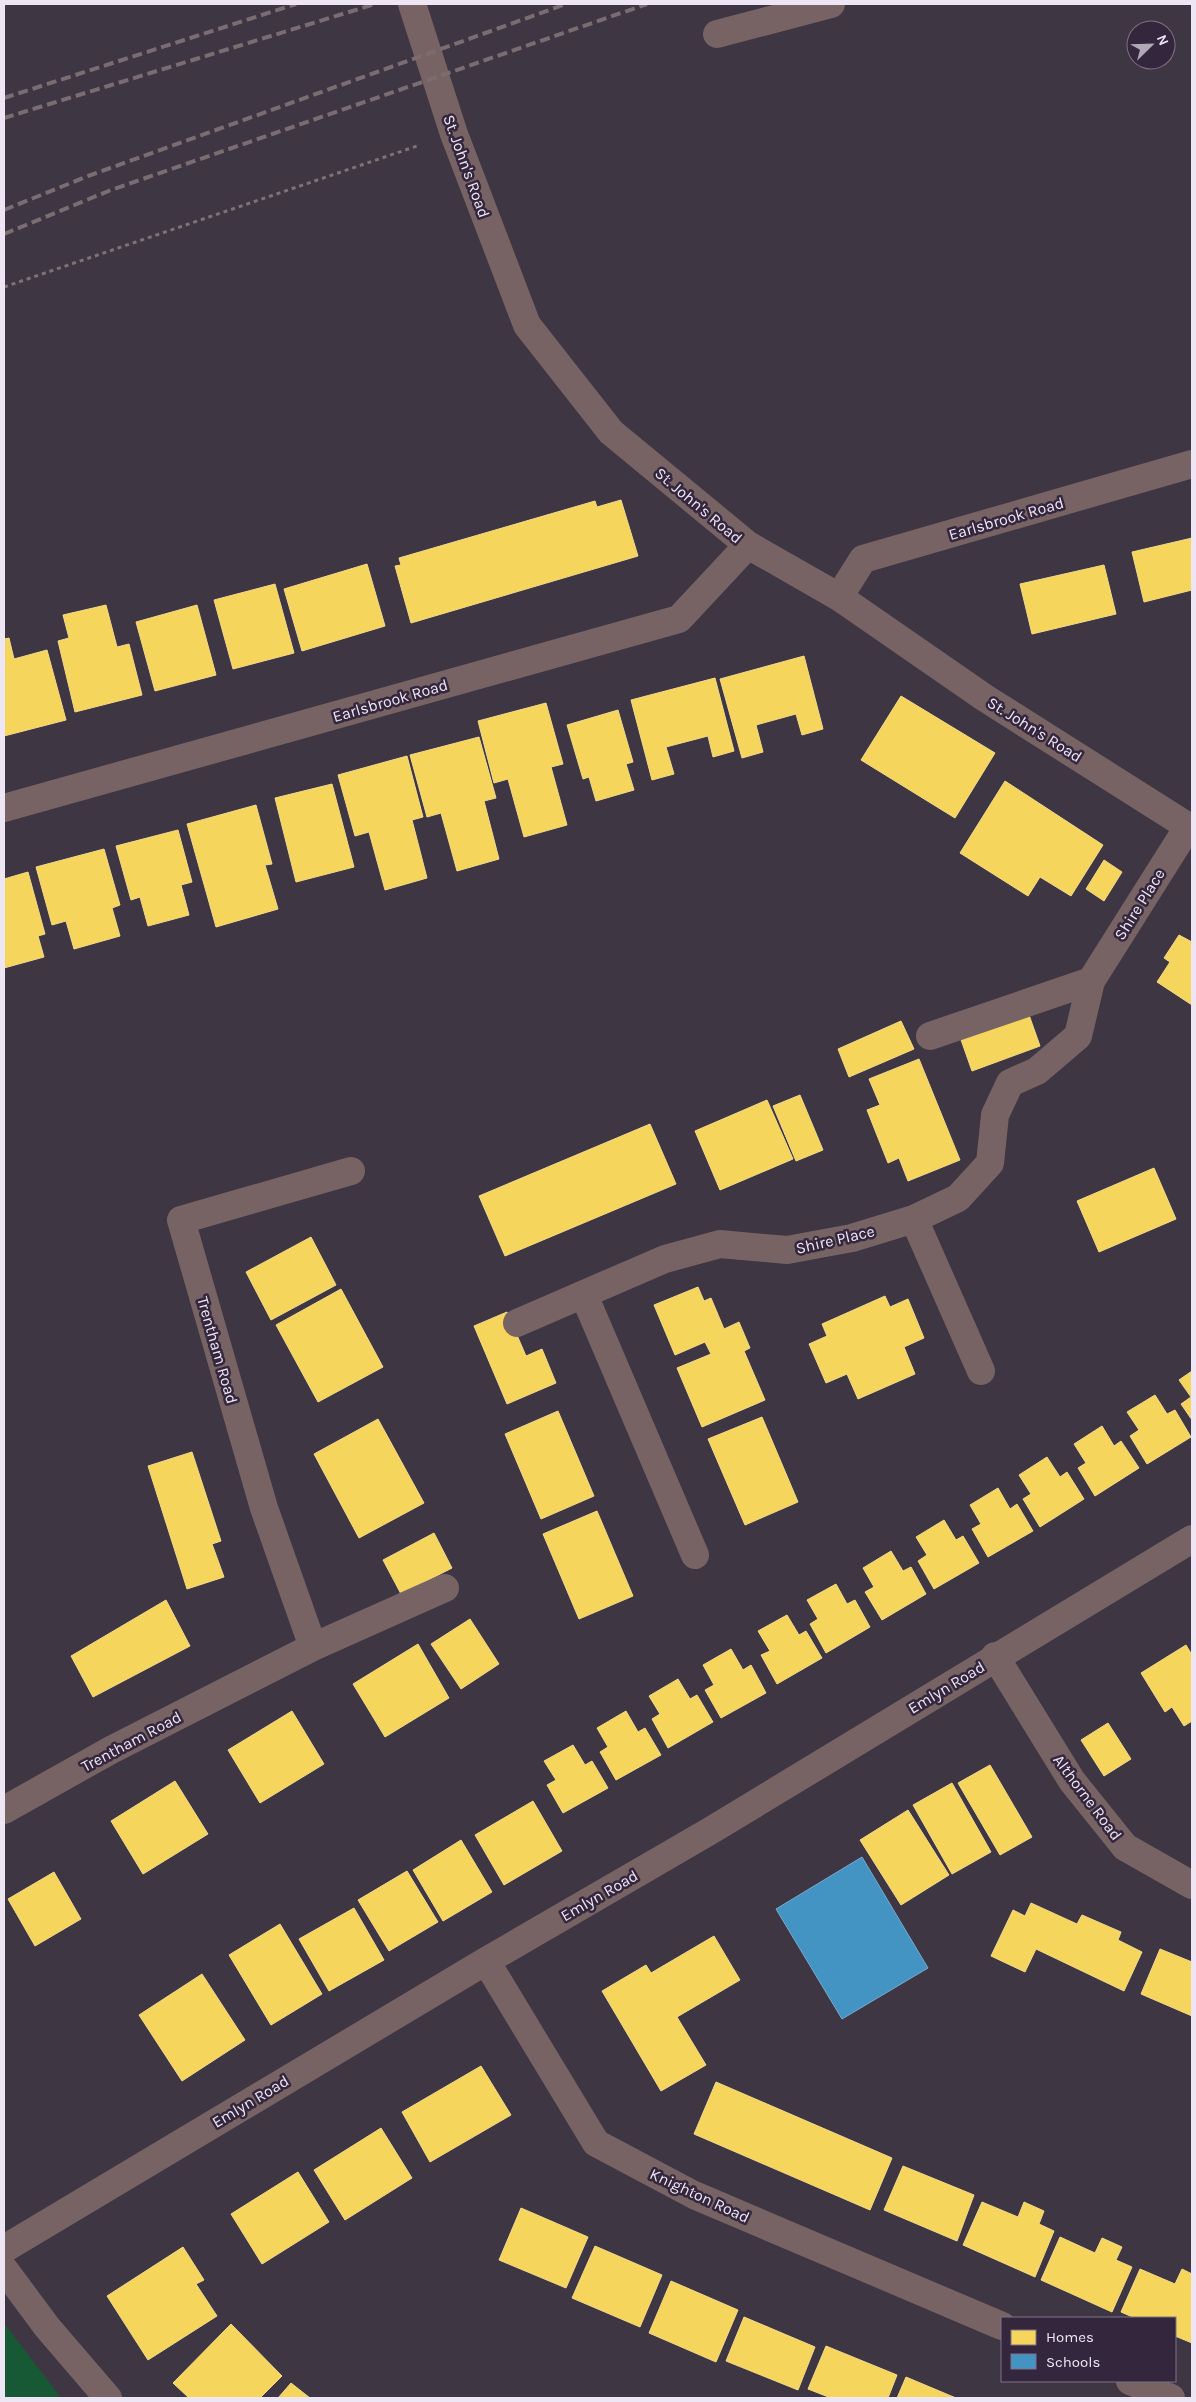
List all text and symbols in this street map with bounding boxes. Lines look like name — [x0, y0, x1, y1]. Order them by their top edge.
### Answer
north arrow — [1126, 20, 1176, 70]
text: N — [1153, 32, 1172, 48]
street label: St. John's Road — [439, 112, 494, 220]
street label: St. John's Road — [651, 463, 746, 547]
street label: Earlsbrook Road — [946, 493, 1066, 544]
street label: Earlsbrook Road — [330, 675, 450, 726]
street label: St. John's Road — [984, 693, 1086, 766]
street label: Shire Place — [1110, 865, 1169, 943]
street label: Shire Place — [794, 1221, 876, 1258]
street label: Trentham Road — [193, 1294, 242, 1406]
street label: Emlyn Road — [904, 1657, 988, 1718]
street label: Trentham Road — [78, 1707, 185, 1776]
street label: Althorne Road — [1049, 1751, 1126, 1844]
street label: Emlyn Road — [557, 1866, 641, 1925]
street label: Emlyn Road — [208, 2071, 292, 2132]
street label: Knighton Road — [647, 2164, 753, 2227]
legend — [1001, 2317, 1176, 2382]
text: Homes — [1046, 2328, 1094, 2346]
text: Schools — [1046, 2353, 1100, 2371]

